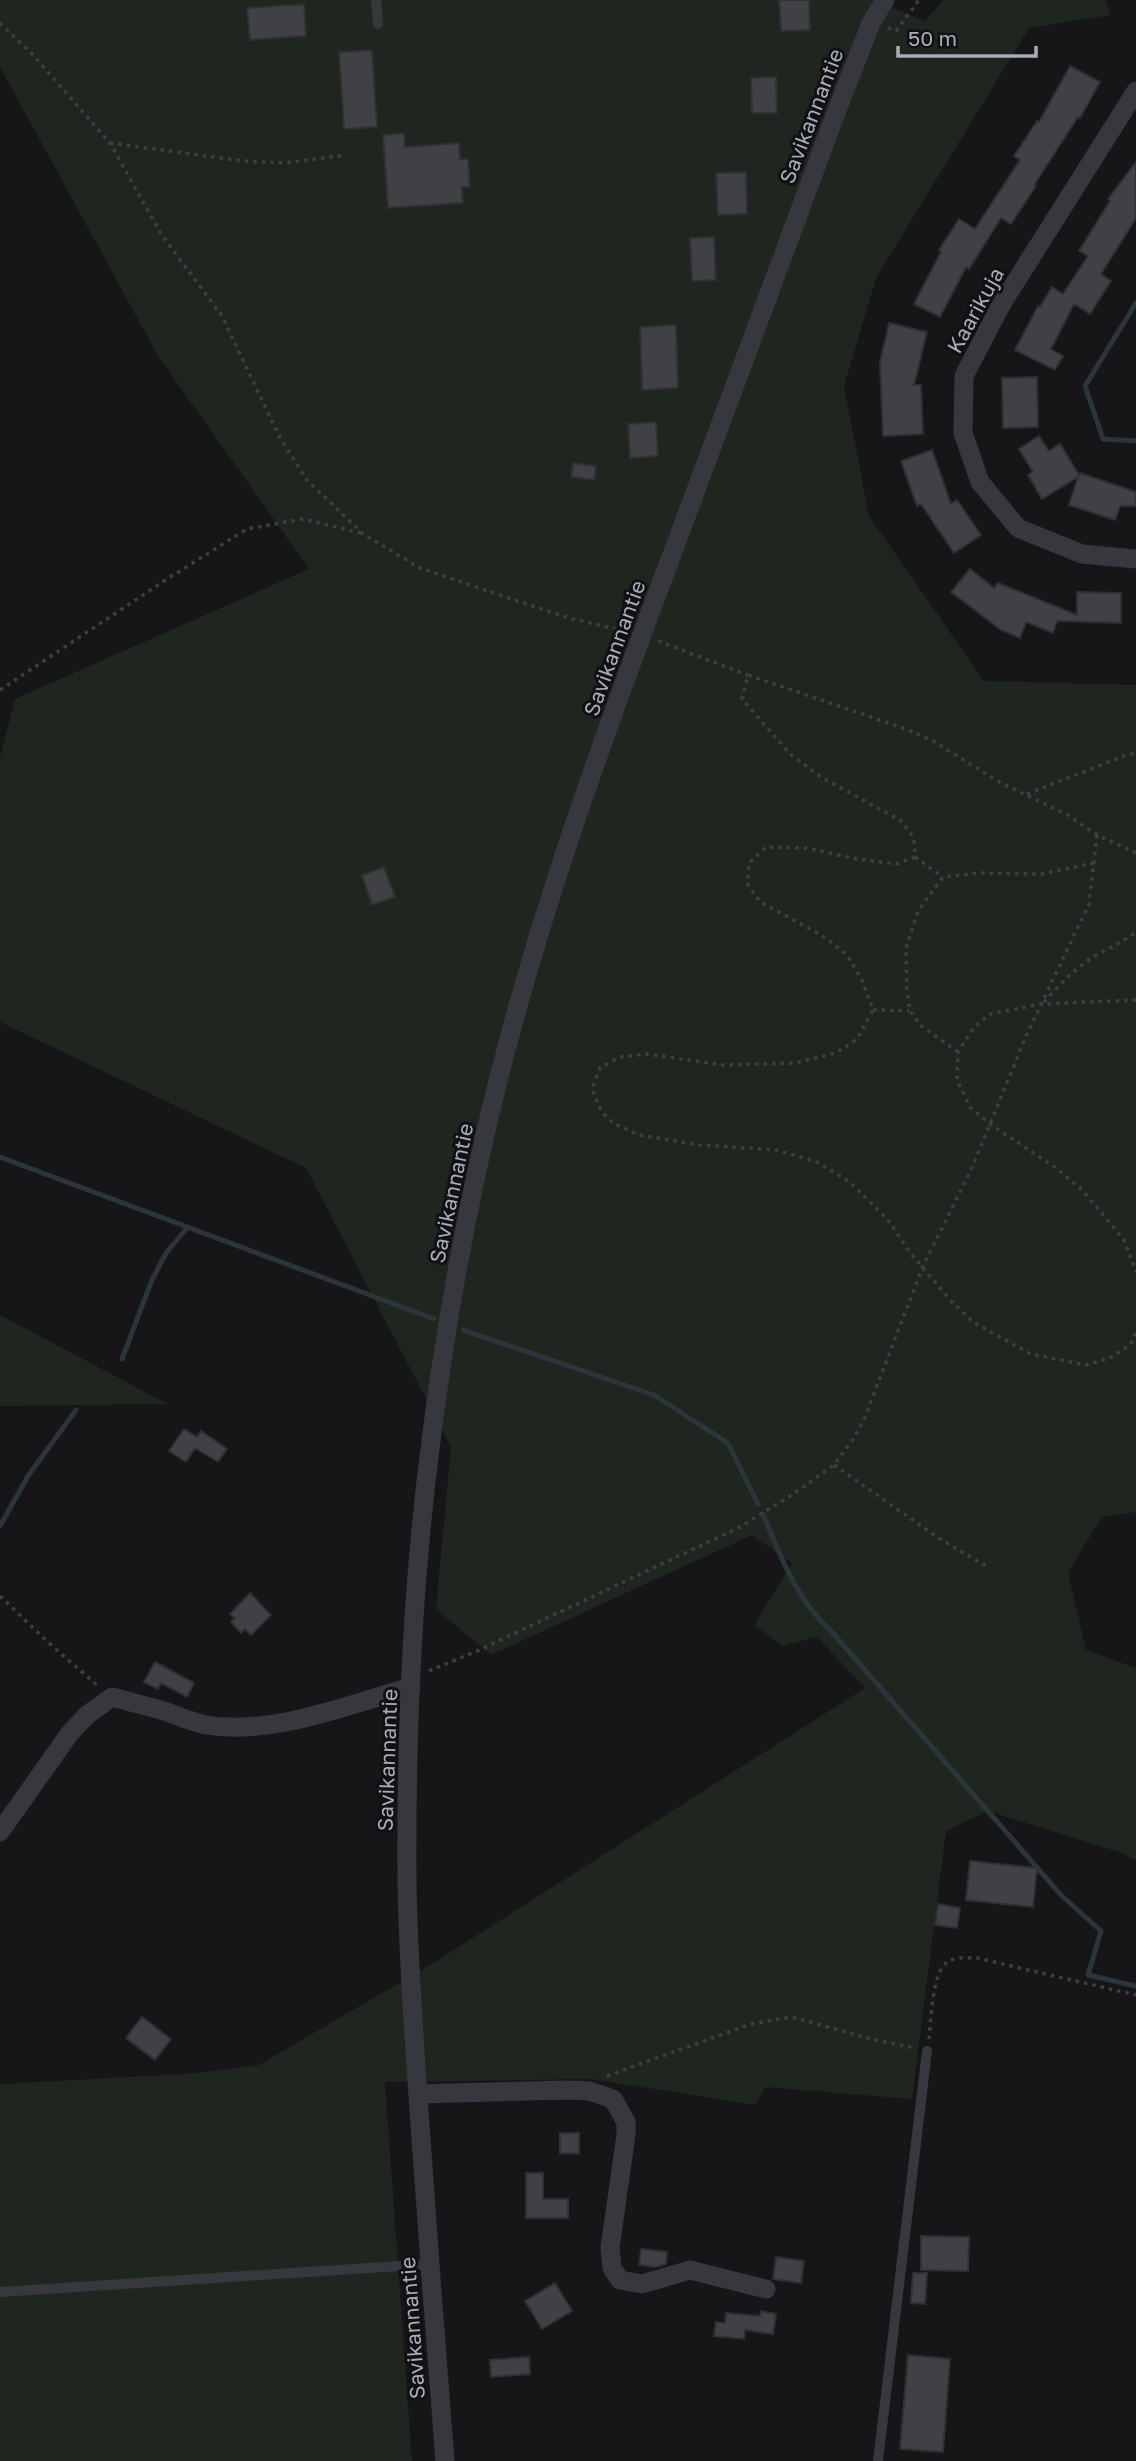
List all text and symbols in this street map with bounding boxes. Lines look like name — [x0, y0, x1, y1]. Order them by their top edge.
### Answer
scale bar — [898, 14, 1036, 58]
text: 50 m — [908, 25, 957, 51]
street label: Savikannantie — [773, 45, 849, 187]
street label: Kaarikuja — [941, 263, 1009, 357]
street label: Savikannantie — [577, 577, 651, 719]
street label: Savikannantie — [423, 1121, 479, 1265]
street label: Savikannantie — [372, 1688, 402, 1832]
street label: Savikannantie — [394, 2256, 430, 2400]

